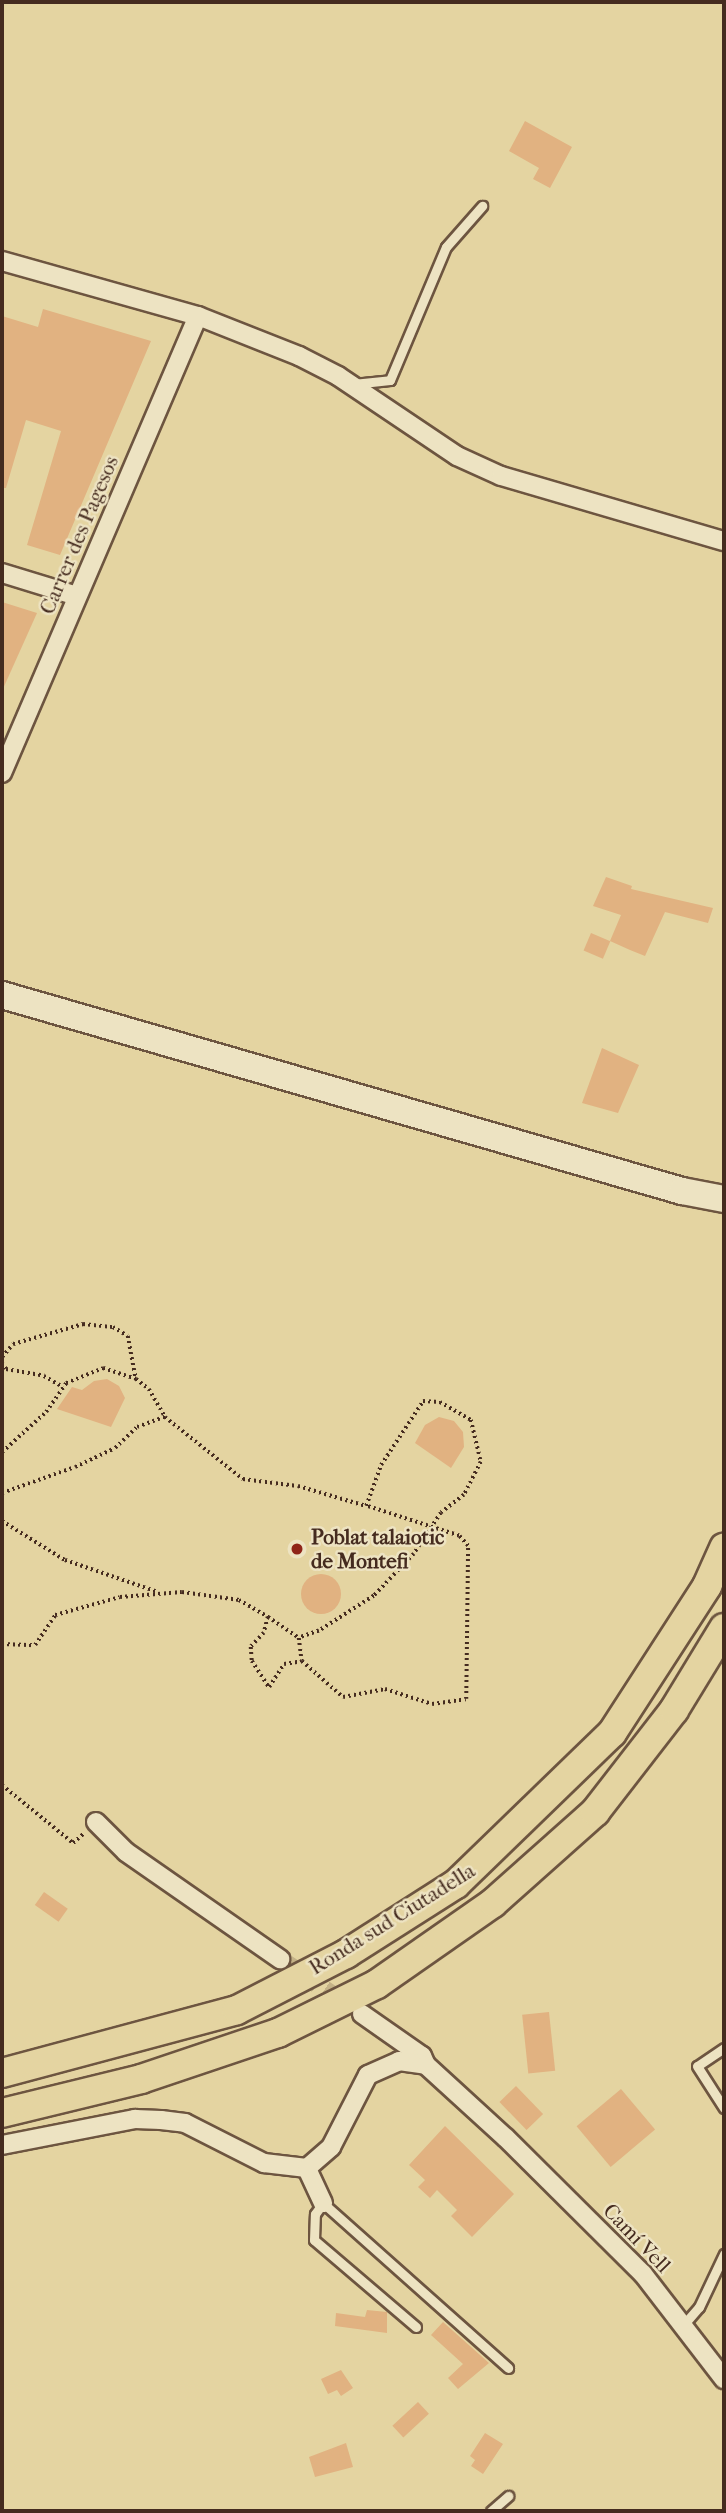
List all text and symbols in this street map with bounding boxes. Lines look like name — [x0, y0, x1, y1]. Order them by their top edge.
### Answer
street label: Carrer des Pagesos — [34, 452, 124, 618]
place label: Poblat talaiotic de Montefi — [311, 1524, 444, 1574]
marker: Poblat talaiotic de Montefi — [289, 1541, 305, 1557]
street label: Ronda sud Ciutadella — [304, 1858, 480, 1980]
street label: Camí Vell — [598, 2198, 676, 2278]

